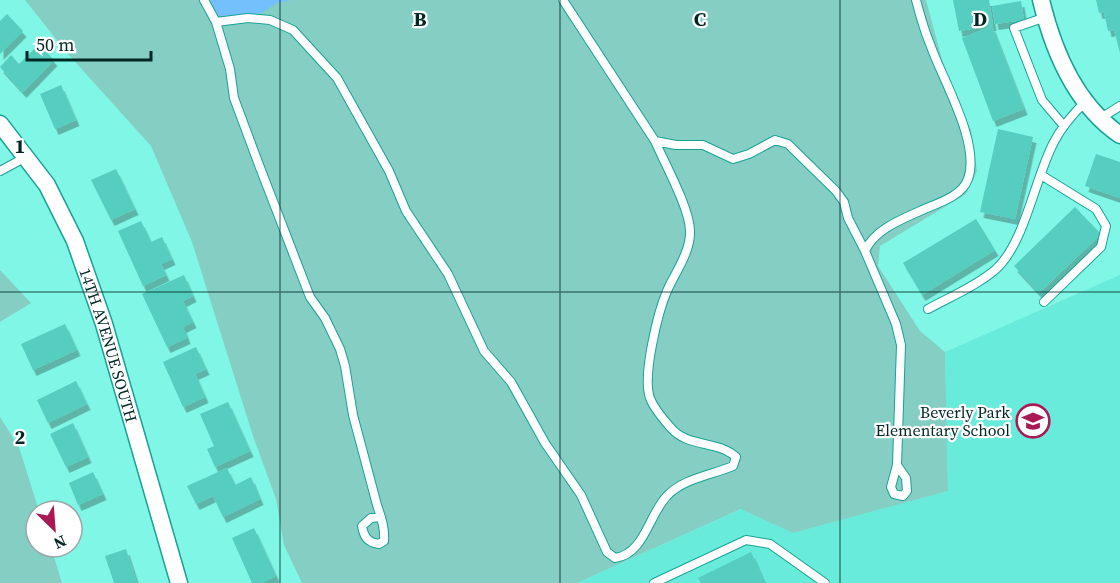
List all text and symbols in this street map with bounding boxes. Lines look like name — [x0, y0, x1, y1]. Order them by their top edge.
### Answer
text: B — [413, 5, 427, 33]
text: C — [694, 5, 706, 33]
text: D — [973, 5, 987, 33]
scale bar — [27, 24, 152, 62]
text: 50 m — [36, 32, 74, 57]
text: 1 — [15, 132, 25, 160]
street label: 14TH AVENUE SOUTH — [74, 265, 143, 425]
place label: Beverly Park Elementary School — [876, 401, 1010, 441]
school or university icon: Beverly Park Elementary School — [1015, 403, 1051, 439]
text: 2 — [15, 423, 26, 451]
north arrow — [24, 499, 84, 559]
text: N — [50, 530, 70, 555]

